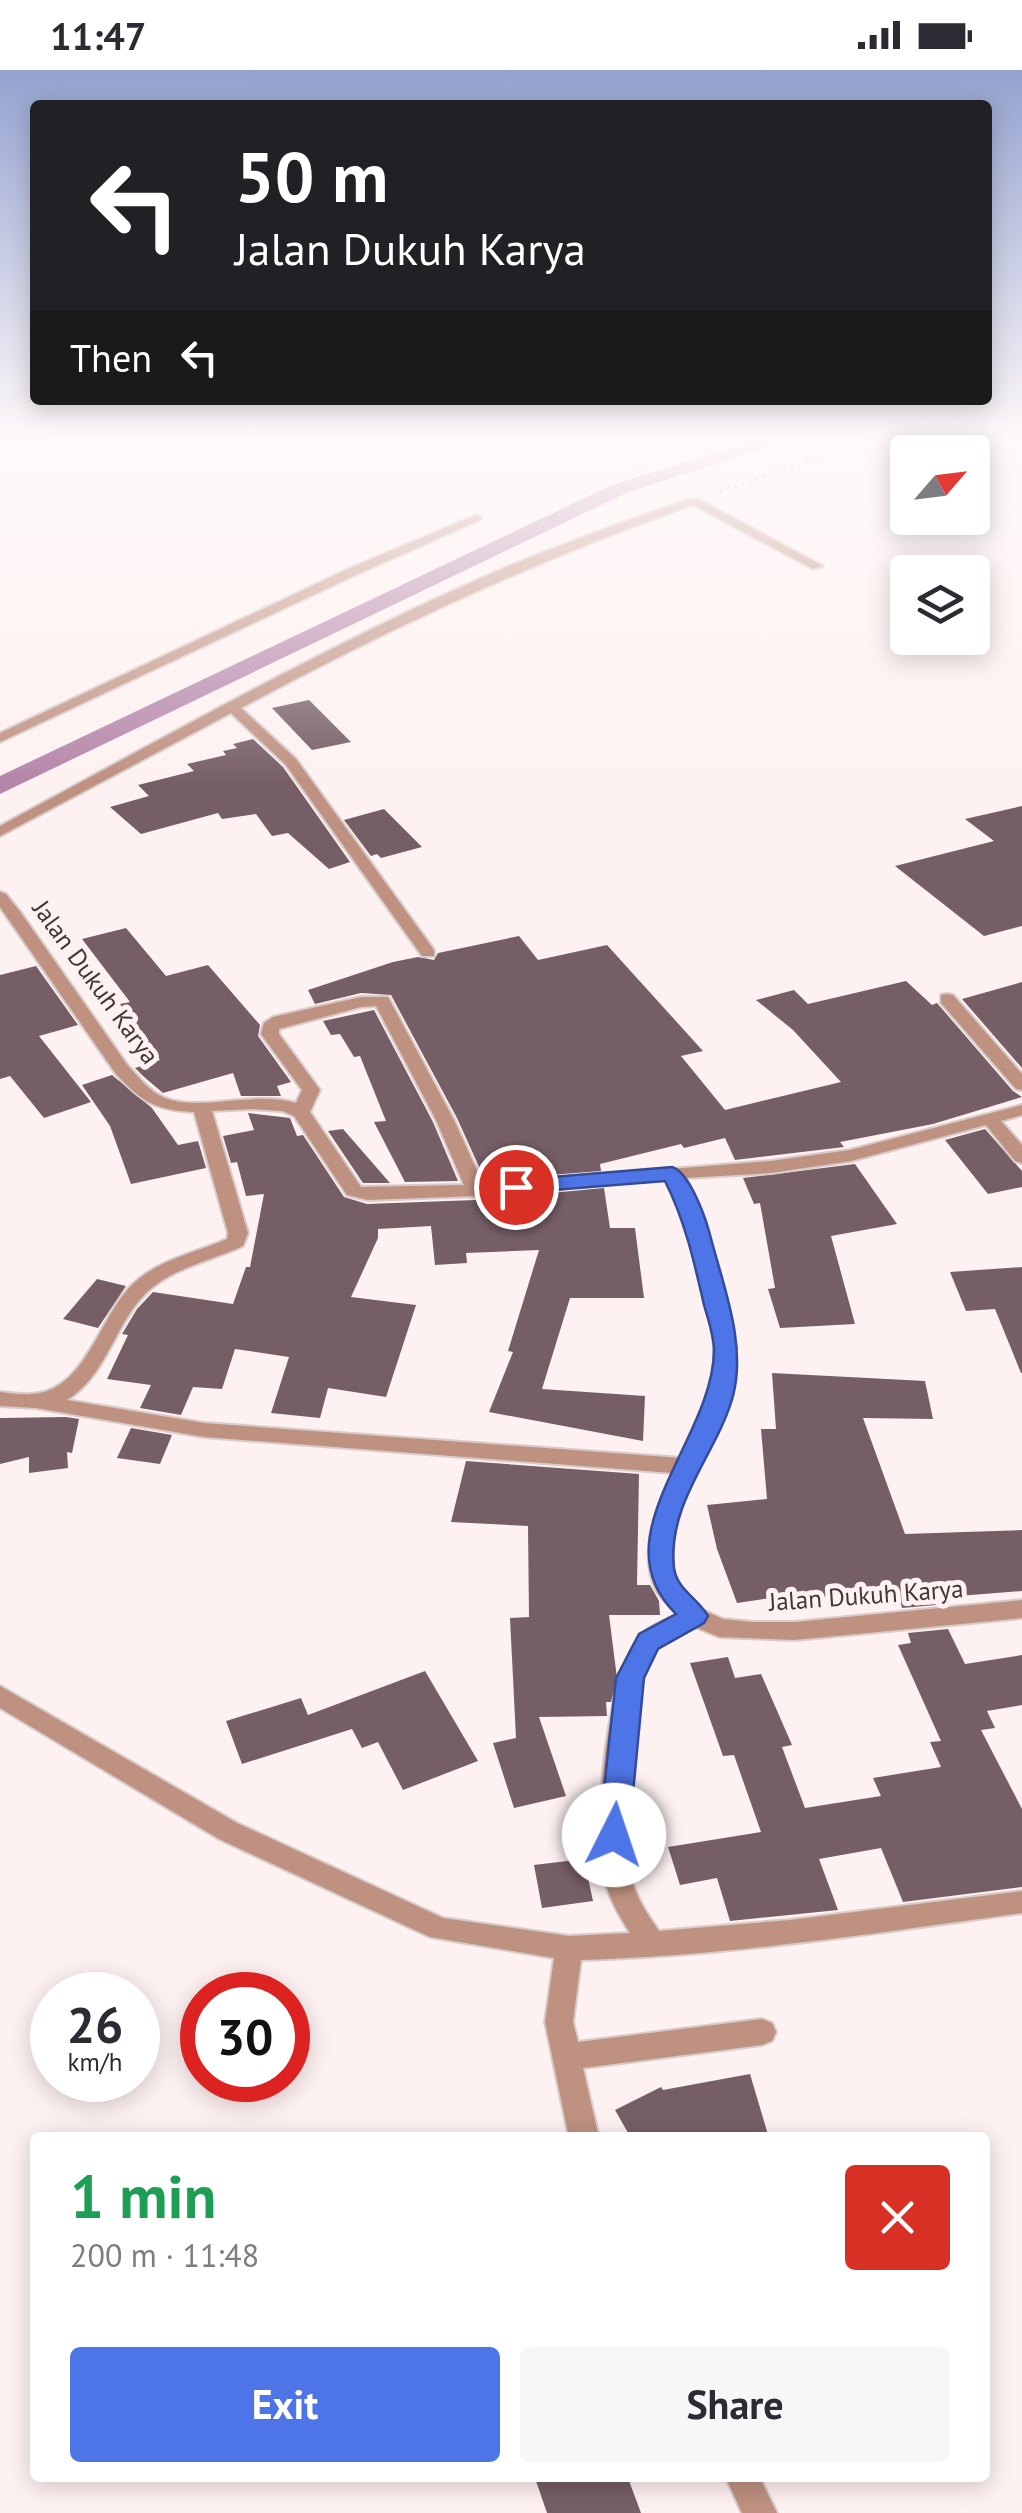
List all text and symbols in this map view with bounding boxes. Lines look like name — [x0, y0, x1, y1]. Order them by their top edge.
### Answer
text: 11:47 — [50, 11, 146, 60]
text: 50 m — [235, 131, 388, 221]
icon: left — [70, 140, 200, 270]
text: Jalan Dukuh Karya — [235, 219, 586, 277]
icon: left — [172, 330, 227, 385]
text: Then — [70, 333, 152, 382]
north arrow — [890, 435, 990, 535]
map controls — [890, 435, 990, 655]
button: layers — [890, 555, 990, 655]
street label: Jalan Dukuh Karya — [25, 893, 166, 1070]
pin — [474, 1145, 559, 1230]
icon: arrive — [489, 1160, 544, 1215]
street label: Jalan Dukuh Karya — [767, 1572, 964, 1618]
position arrow — [562, 1783, 666, 1887]
speed limit sign: 30 — [180, 1972, 310, 2102]
text: 26 — [67, 1992, 123, 2057]
text: km/h — [68, 2046, 122, 2078]
text: 1 min — [70, 2157, 216, 2235]
button: close — [845, 2165, 950, 2270]
text: 200 m · 11:48 — [70, 2234, 259, 2276]
button: Exit — [70, 2347, 500, 2462]
button: Share — [520, 2347, 950, 2462]

